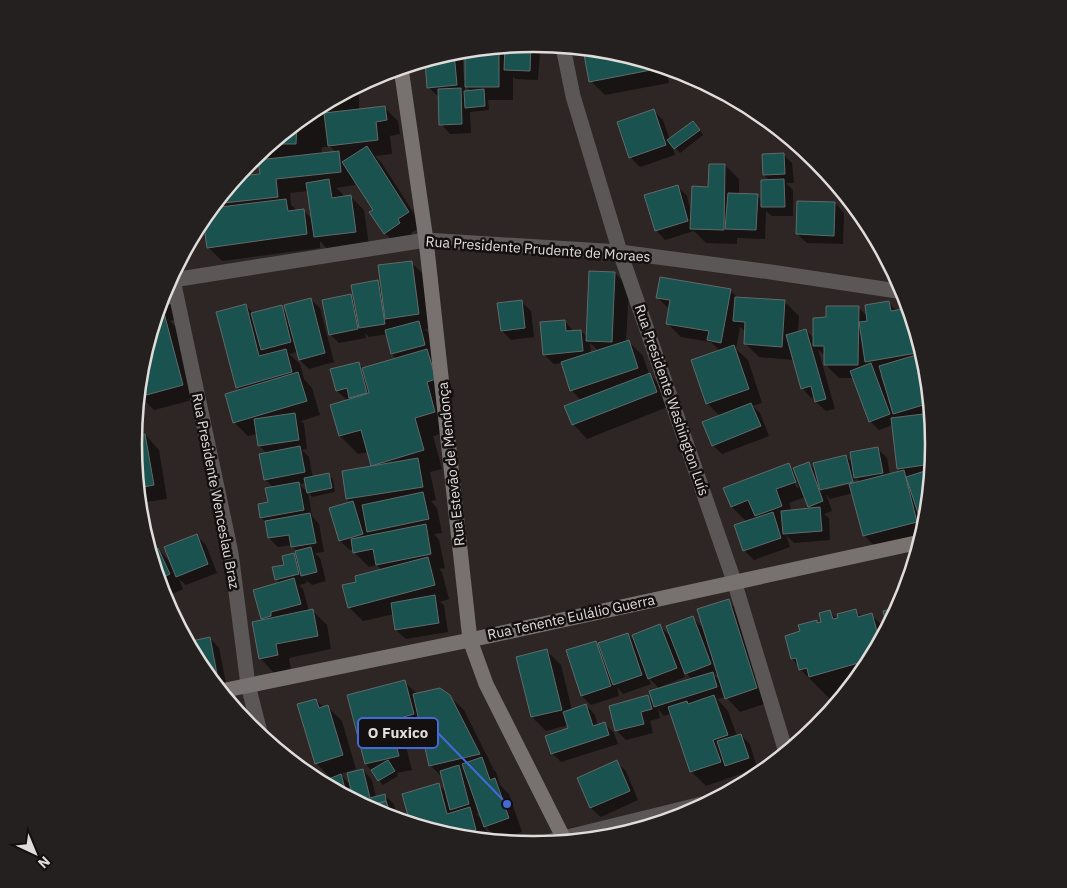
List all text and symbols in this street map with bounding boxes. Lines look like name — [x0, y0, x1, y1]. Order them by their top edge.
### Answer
street label: Rua Presidente Prudente de Moraes — [425, 232, 651, 266]
street label: Rua Presidente Washington Luís — [631, 302, 713, 498]
street label: Rua Estevão de Mendonça — [433, 381, 469, 547]
street label: Rua Presidente Wenceslau Braz — [188, 392, 244, 591]
street label: Rua Tenente Eulálio Guerra — [486, 590, 657, 644]
callout: O Fuxico — [358, 718, 438, 748]
text: O Fuxico — [368, 723, 428, 742]
north arrow — [10, 828, 60, 878]
text: N — [34, 852, 54, 872]

